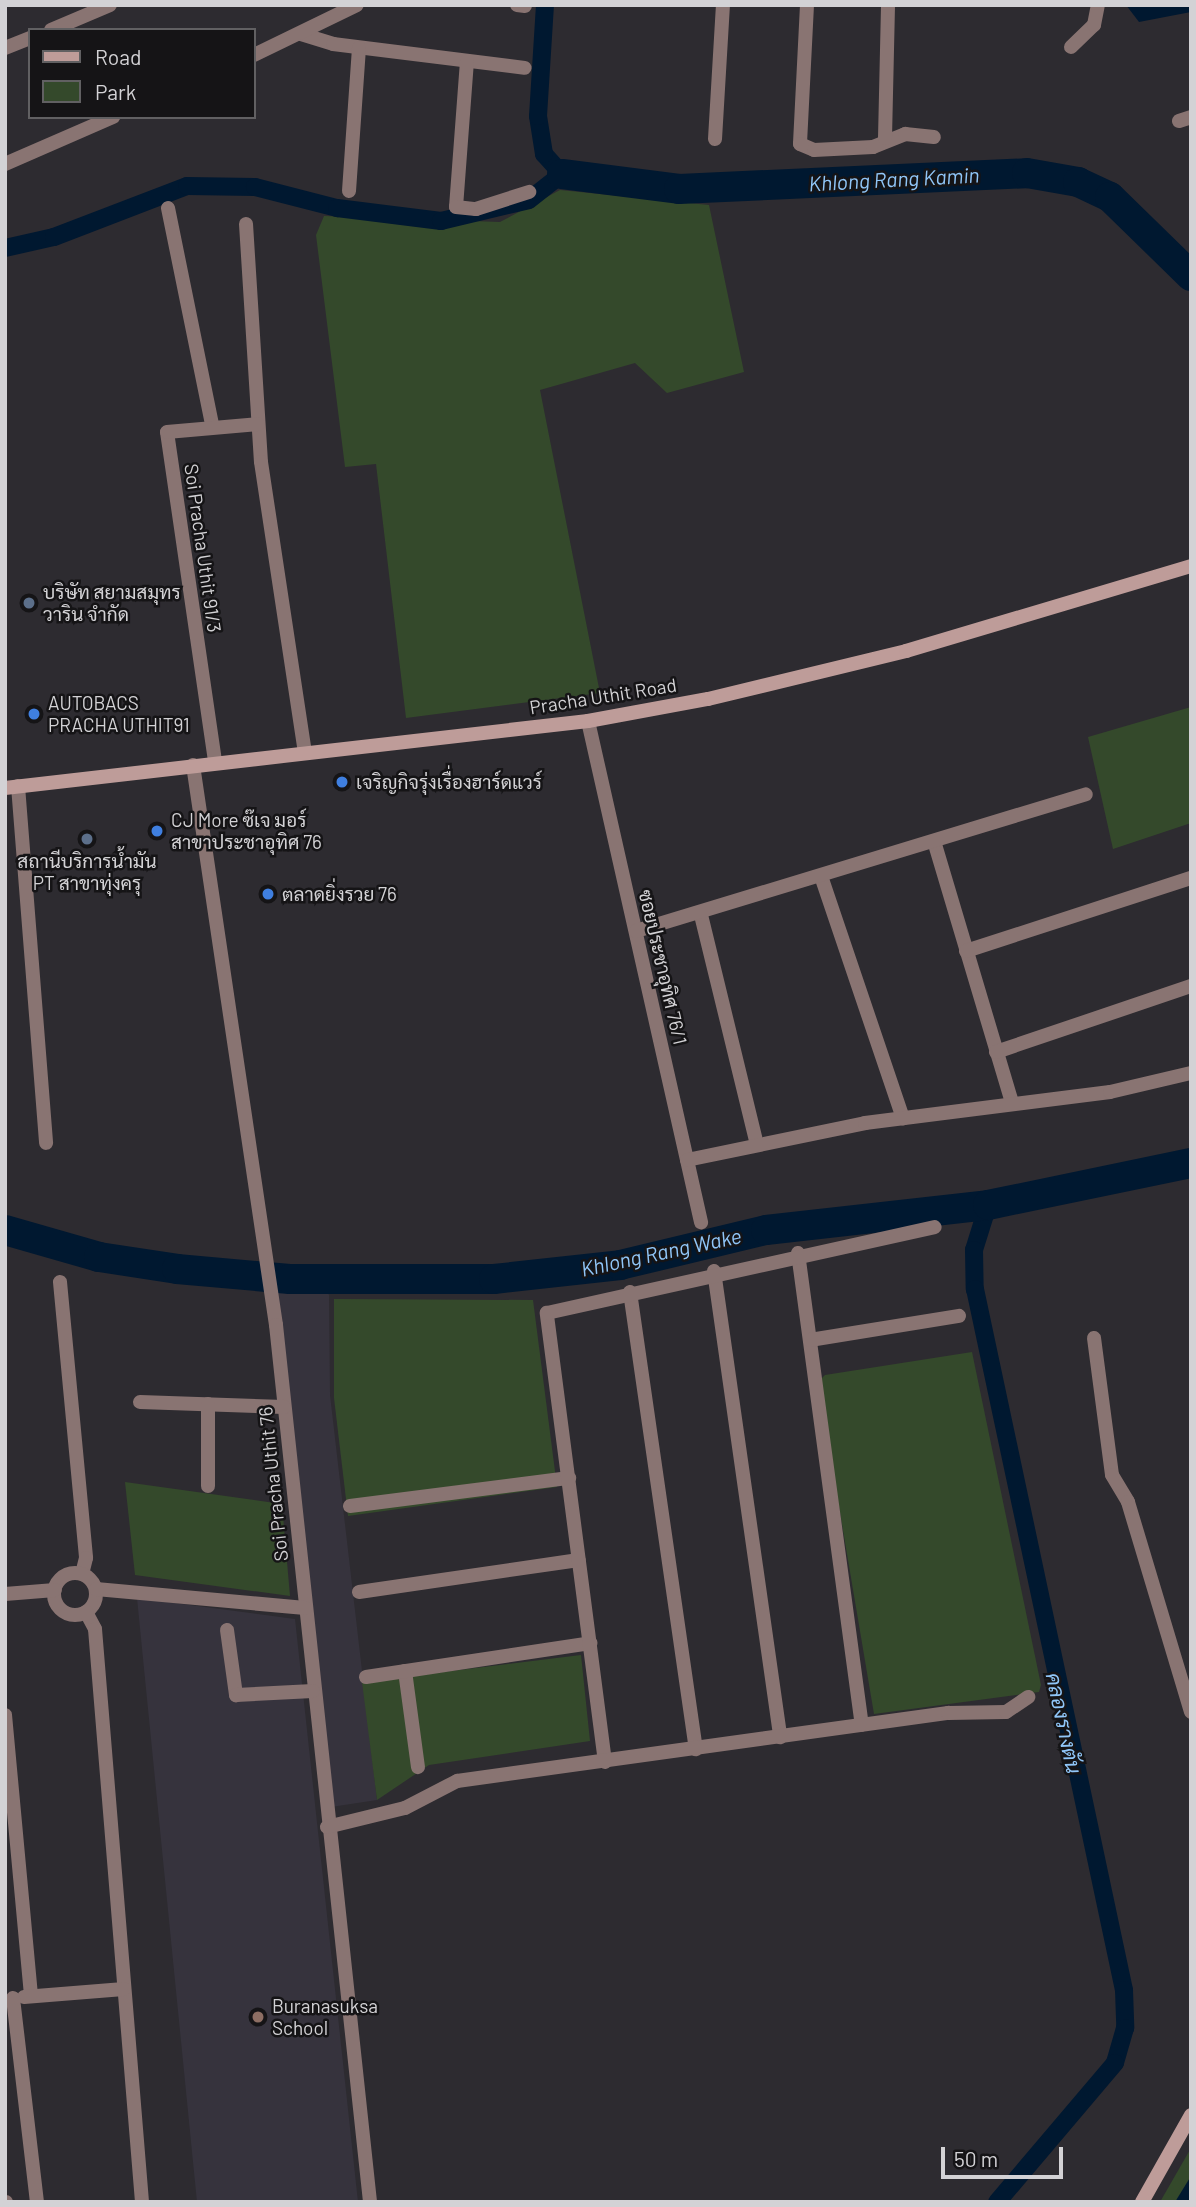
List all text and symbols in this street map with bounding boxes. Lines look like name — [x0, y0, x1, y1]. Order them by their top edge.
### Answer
legend — [28, 28, 256, 119]
text: Road — [95, 44, 141, 69]
text: Park — [95, 79, 136, 104]
water label: Khlong Rang Kamin — [808, 162, 980, 196]
street label: Soi Pracha Uthit 91/3 — [180, 462, 226, 634]
place label: บริษัท สยามสมุทร วาริน จำกัด — [43, 581, 181, 625]
marker: บริษัท สยามสมุทร วาริน จำกัด — [21, 595, 37, 611]
street label: Pracha Uthit Road — [528, 673, 678, 719]
place label: AUTOBACS PRACHA UTHIT91 — [48, 692, 190, 736]
marker: AUTOBACS PRACHA UTHIT91 — [26, 706, 42, 722]
place label: เจริญกิจรุ่งเรื่องฮาร์ดแวร์ — [356, 771, 542, 793]
marker: เจริญกิจรุ่งเรื่องฮาร์ดแวร์ — [334, 774, 350, 790]
place label: CJ More ซ๊เจ มอร์ สาขาประชาอุทิศ 76 — [171, 809, 322, 853]
marker: CJ More ซ๊เจ มอร์ สาขาประชาอุทิศ 76 — [149, 823, 165, 839]
marker: สถานีบริการน้ำมัน PT สาขาทุ่งครุ — [79, 831, 95, 847]
place label: สถานีบริการน้ำมัน PT สาขาทุ่งครุ — [17, 850, 157, 894]
place label: ตลาดยิ่งรวย 76 — [282, 883, 397, 905]
marker: ตลาดยิ่งรวย 76 — [260, 886, 276, 902]
street label: ซอยประชาอุทิศ 76/1 — [634, 887, 692, 1047]
water label: Khlong Rang Wake — [578, 1223, 744, 1281]
street label: Soi Pracha Uthit 76 — [254, 1406, 292, 1562]
water label: คลองรางตัน — [1041, 1670, 1087, 1776]
place label: Buranasuksa School — [272, 1995, 378, 2039]
marker: Buranasuksa School — [250, 2009, 266, 2025]
scale bar — [944, 2134, 1066, 2178]
text: 50 m — [954, 2146, 998, 2171]

